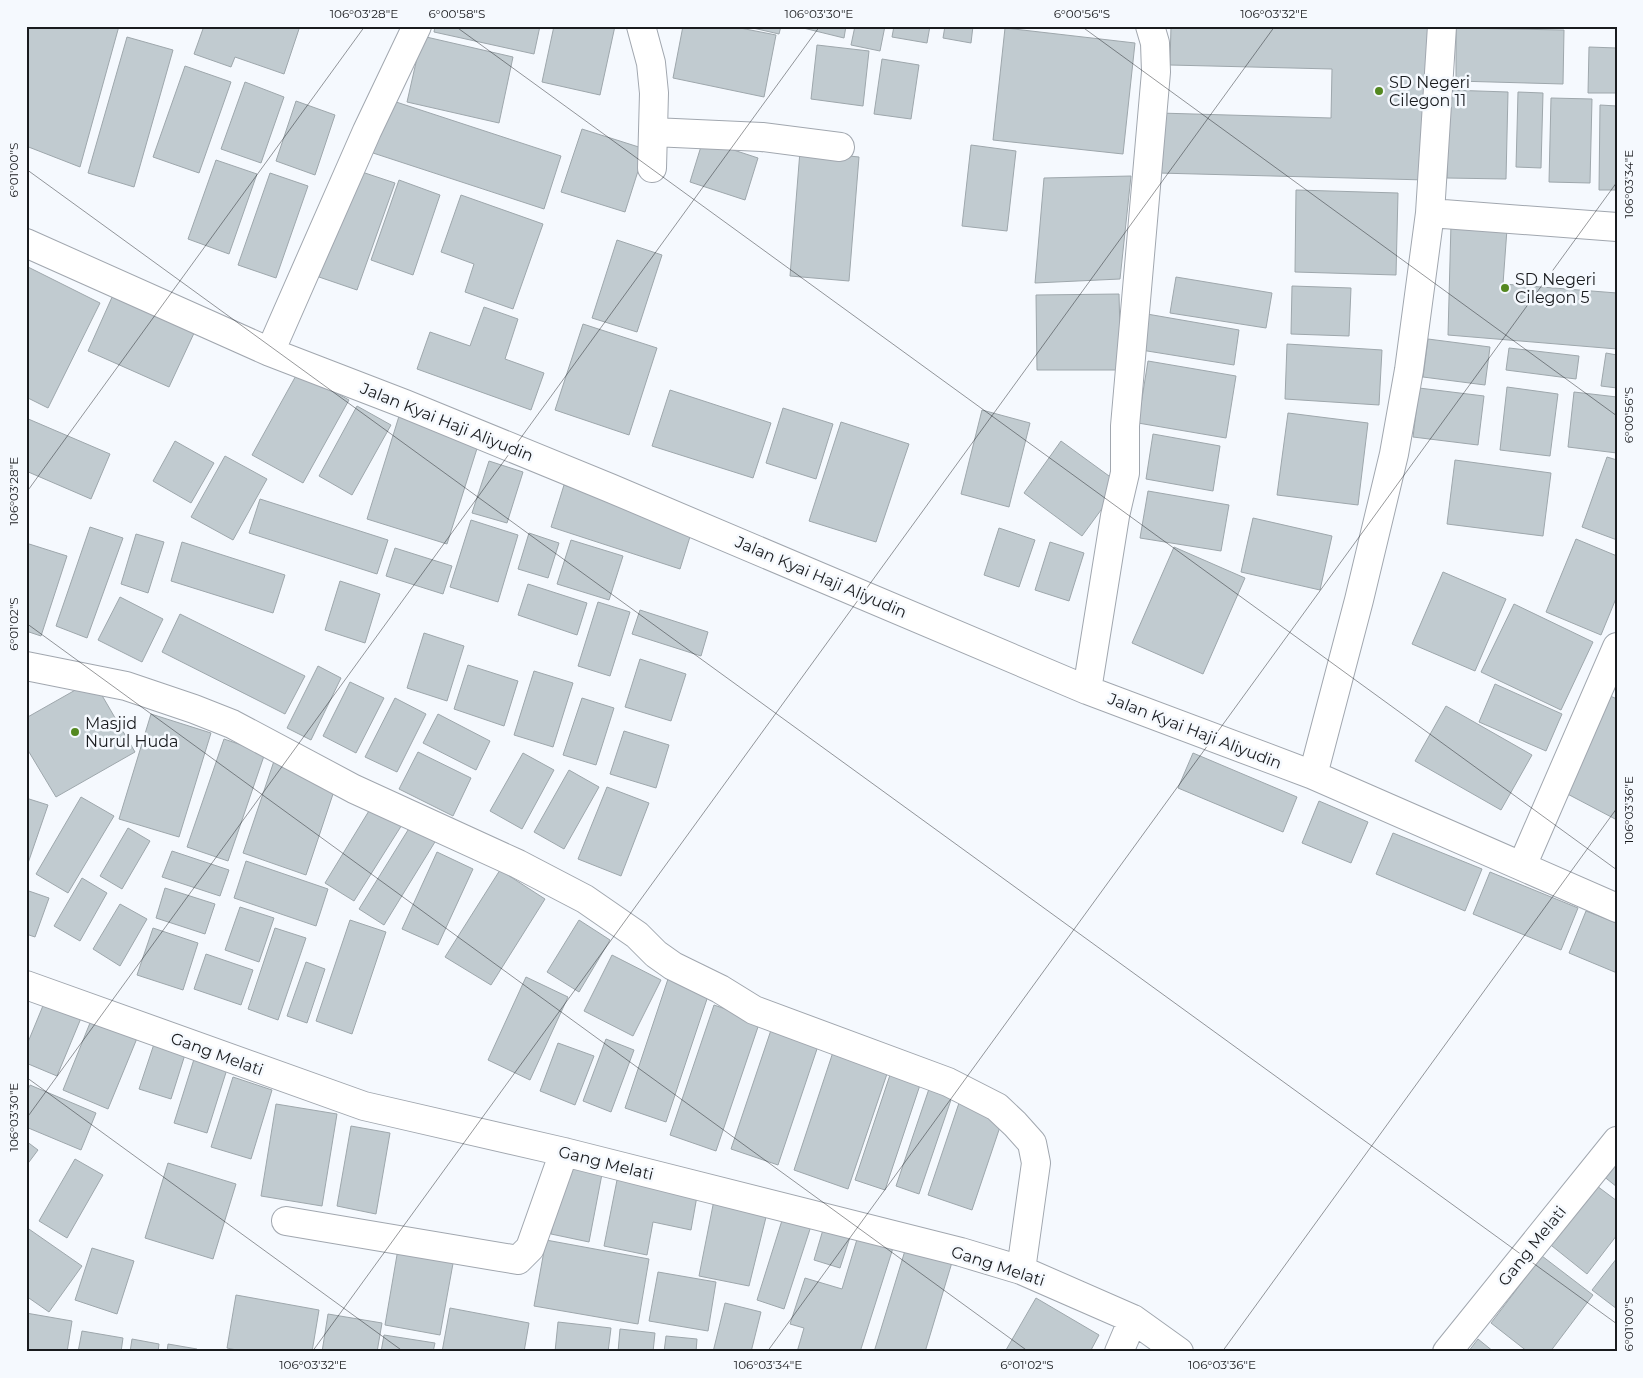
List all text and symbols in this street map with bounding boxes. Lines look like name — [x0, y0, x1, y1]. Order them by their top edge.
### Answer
text: 106°03'28"E — [330, 6, 398, 21]
text: 6°00'58"S — [429, 6, 485, 21]
text: 106°03'30"E — [785, 6, 853, 21]
text: 6°00'56"S — [1054, 6, 1110, 21]
text: 106°03'32"E — [1240, 6, 1308, 21]
place label: SD Negeri Cilegon 11 — [1389, 73, 1470, 110]
marker: SD Negeri Cilegon 11 — [1373, 85, 1385, 97]
text: 6°01'00"S — [6, 143, 21, 197]
text: 106°03'34"E — [1621, 150, 1636, 218]
place label: SD Negeri Cilegon 5 — [1515, 270, 1596, 307]
marker: SD Negeri Cilegon 5 — [1499, 282, 1511, 294]
street label: Jalan Kyai Haji Aliyudin — [357, 378, 536, 465]
text: 6°00'56"S — [1621, 387, 1636, 443]
text: 106°03'28"E — [6, 457, 21, 525]
street label: Jalan Kyai Haji Aliyudin — [731, 532, 910, 622]
text: 6°01'02"S — [6, 597, 21, 651]
street label: Jalan Kyai Haji Aliyudin — [1104, 689, 1285, 773]
place label: Masjid Nurul Huda — [85, 714, 178, 751]
marker: Masjid Nurul Huda — [69, 726, 81, 738]
text: 106°03'36"E — [1621, 776, 1636, 844]
street label: Gang Melati — [168, 1028, 266, 1080]
text: 106°03'30"E — [6, 1083, 21, 1151]
street label: Gang Melati — [557, 1142, 655, 1184]
street label: Gang Melati — [1494, 1202, 1570, 1290]
street label: Gang Melati — [949, 1242, 1047, 1290]
text: 6°01'00"S — [1621, 1297, 1636, 1351]
text: 106°03'32"E — [279, 1357, 347, 1372]
text: 106°03'34"E — [734, 1357, 802, 1372]
text: 6°01'02"S — [1000, 1357, 1054, 1372]
text: 106°03'36"E — [1188, 1357, 1256, 1372]

